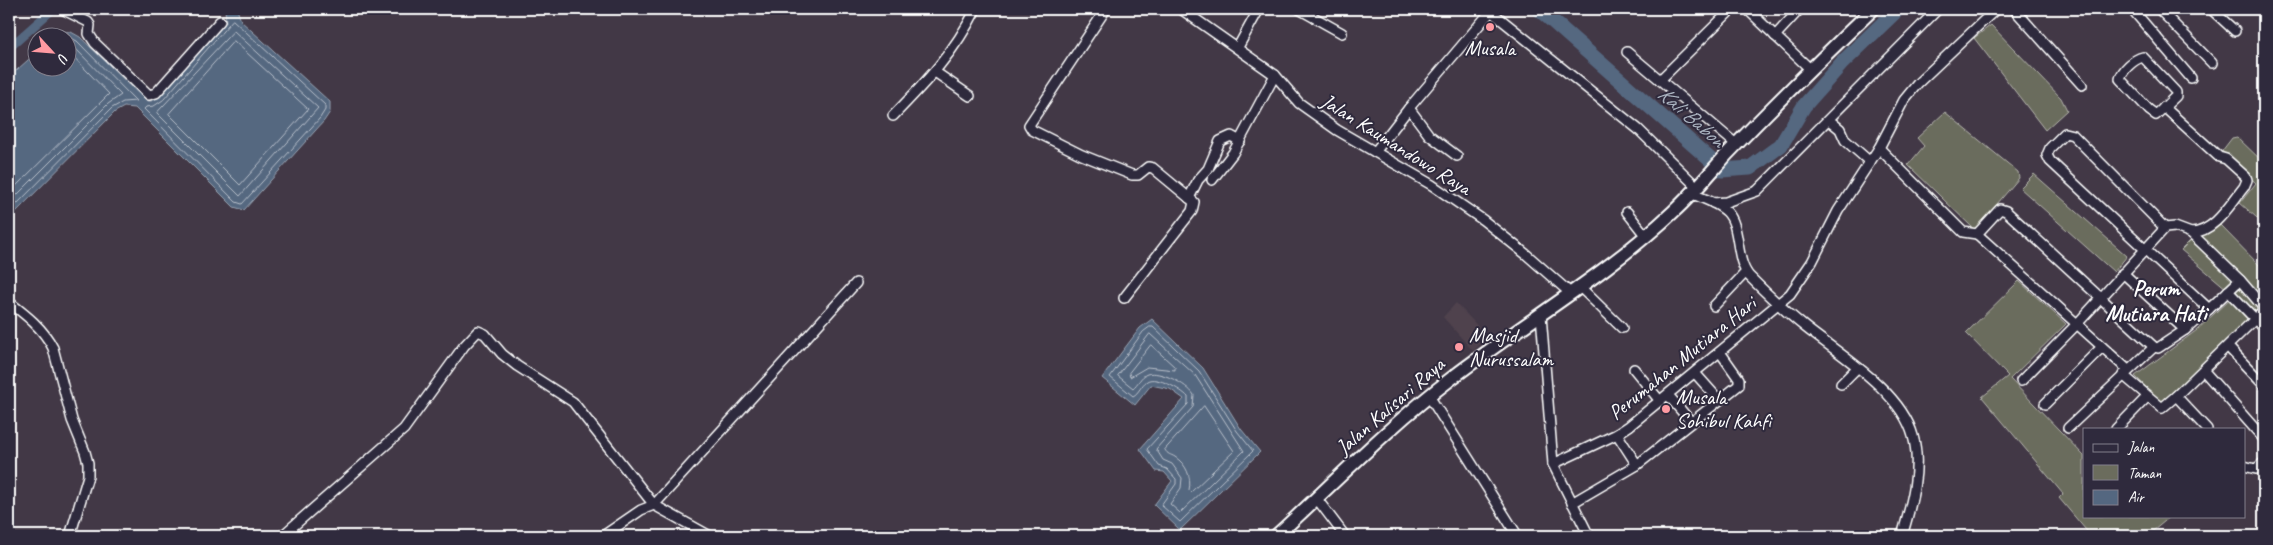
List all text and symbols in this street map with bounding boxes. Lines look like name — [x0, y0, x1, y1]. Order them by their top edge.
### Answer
marker: Musala — [1484, 21, 1496, 33]
north arrow — [28, 28, 78, 78]
place label: Musala — [1465, 35, 1518, 61]
text: U — [53, 51, 72, 67]
water label: Kali Babon — [1652, 80, 1732, 155]
street label: Jalan Kaumandowo Raya — [1315, 87, 1478, 202]
district label: Perum Mutiara Hati — [2105, 275, 2209, 328]
street label: Perumahan Mutiara Hari — [1603, 289, 1763, 425]
place label: Masjid Nurussalam — [1469, 322, 1554, 372]
marker: Masjid Nurussalam — [1453, 341, 1465, 353]
street label: Jalan Kalisari Raya — [1330, 351, 1451, 461]
place label: Musala Sohibul Kahfi — [1676, 384, 1773, 434]
marker: Musala Sohibul Kahfi — [1660, 403, 1672, 415]
legend — [2083, 428, 2246, 518]
text: Jalan — [2127, 438, 2155, 457]
text: Taman — [2128, 464, 2161, 483]
text: Air — [2128, 488, 2145, 507]

